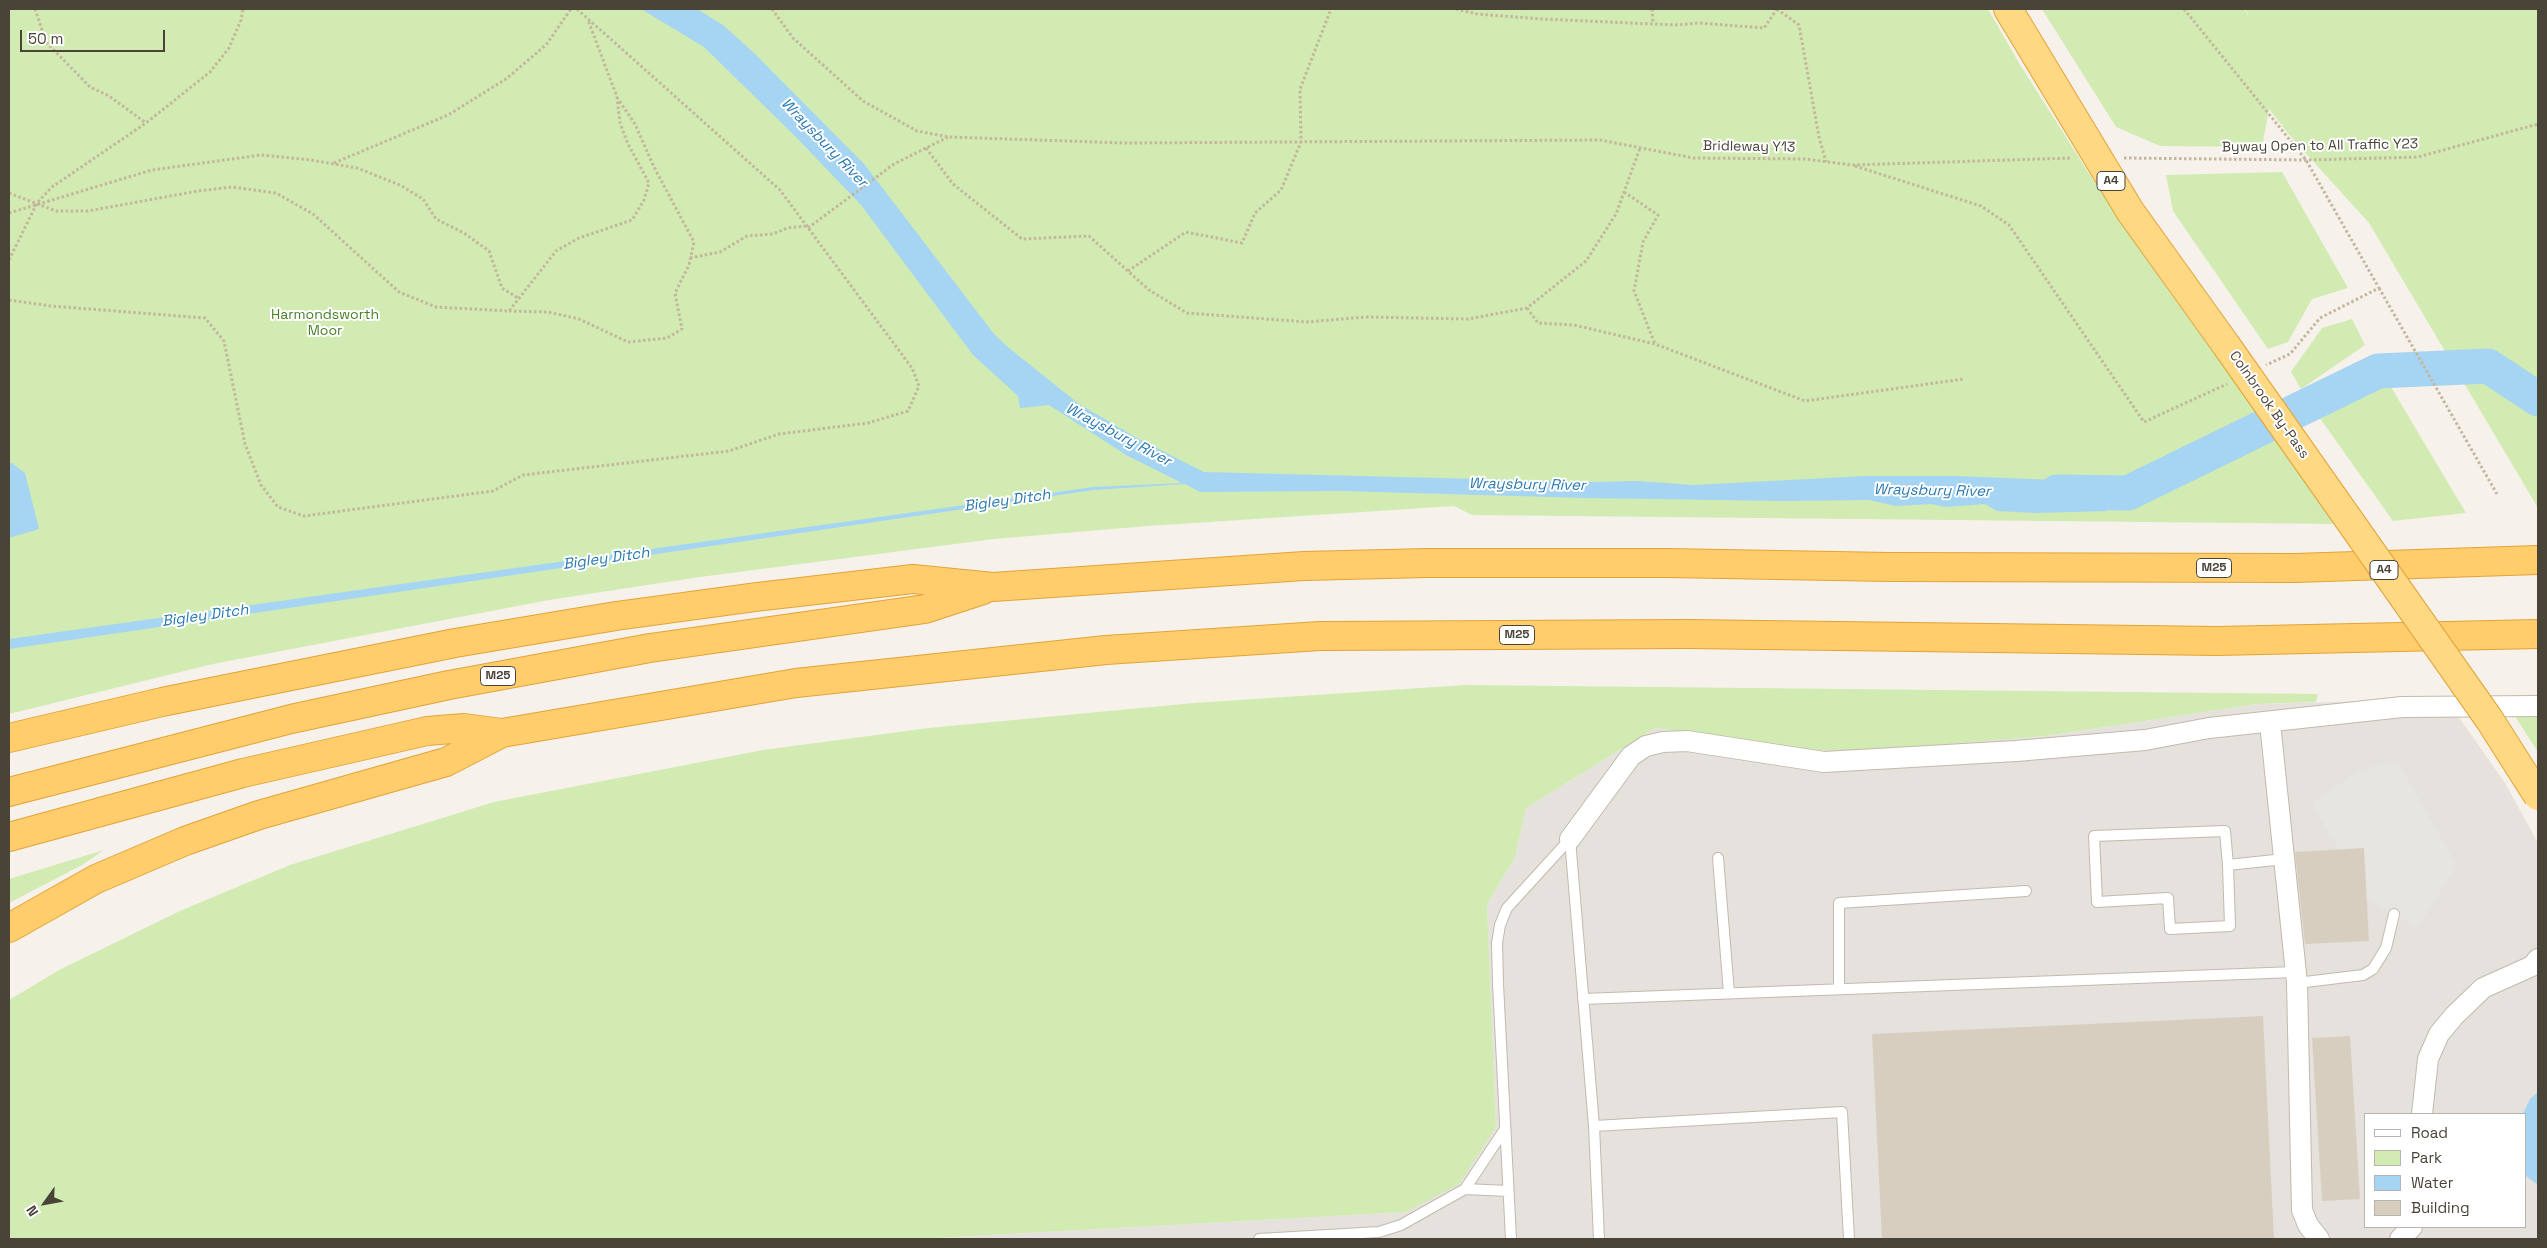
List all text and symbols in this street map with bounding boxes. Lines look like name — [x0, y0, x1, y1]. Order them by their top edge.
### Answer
scale bar — [22, 20, 168, 52]
text: 50 m — [28, 29, 63, 48]
water label: Wraysbury River — [777, 95, 871, 191]
street label: Byway Open to All Traffic Y23 — [2222, 136, 2418, 156]
street label: Bridleway Y13 — [1703, 138, 1795, 156]
road number: A4 — [2097, 172, 2125, 190]
park label: Harmondsworth Moor — [271, 307, 379, 340]
street label: Colnbrook By-Pass — [2226, 348, 2312, 462]
water label: Wraysbury River — [1062, 400, 1174, 470]
water label: Wraysbury River — [1468, 475, 1586, 495]
water label: Wraysbury River — [1873, 481, 1991, 501]
water label: Bigley Ditch — [963, 486, 1051, 516]
water label: Bigley Ditch — [562, 544, 650, 574]
road number: M25 — [2196, 558, 2232, 578]
road number: A4 — [2370, 560, 2398, 580]
water label: Bigley Ditch — [161, 601, 249, 631]
road number: M25 — [1500, 626, 1534, 644]
road number: M25 — [480, 666, 516, 686]
legend — [2364, 1113, 2527, 1228]
text: Road — [2411, 1123, 2448, 1142]
text: Park — [2411, 1148, 2442, 1167]
text: Water — [2411, 1173, 2453, 1192]
north arrow — [20, 1178, 70, 1228]
text: Building — [2411, 1198, 2470, 1217]
text: N — [22, 1202, 42, 1220]

